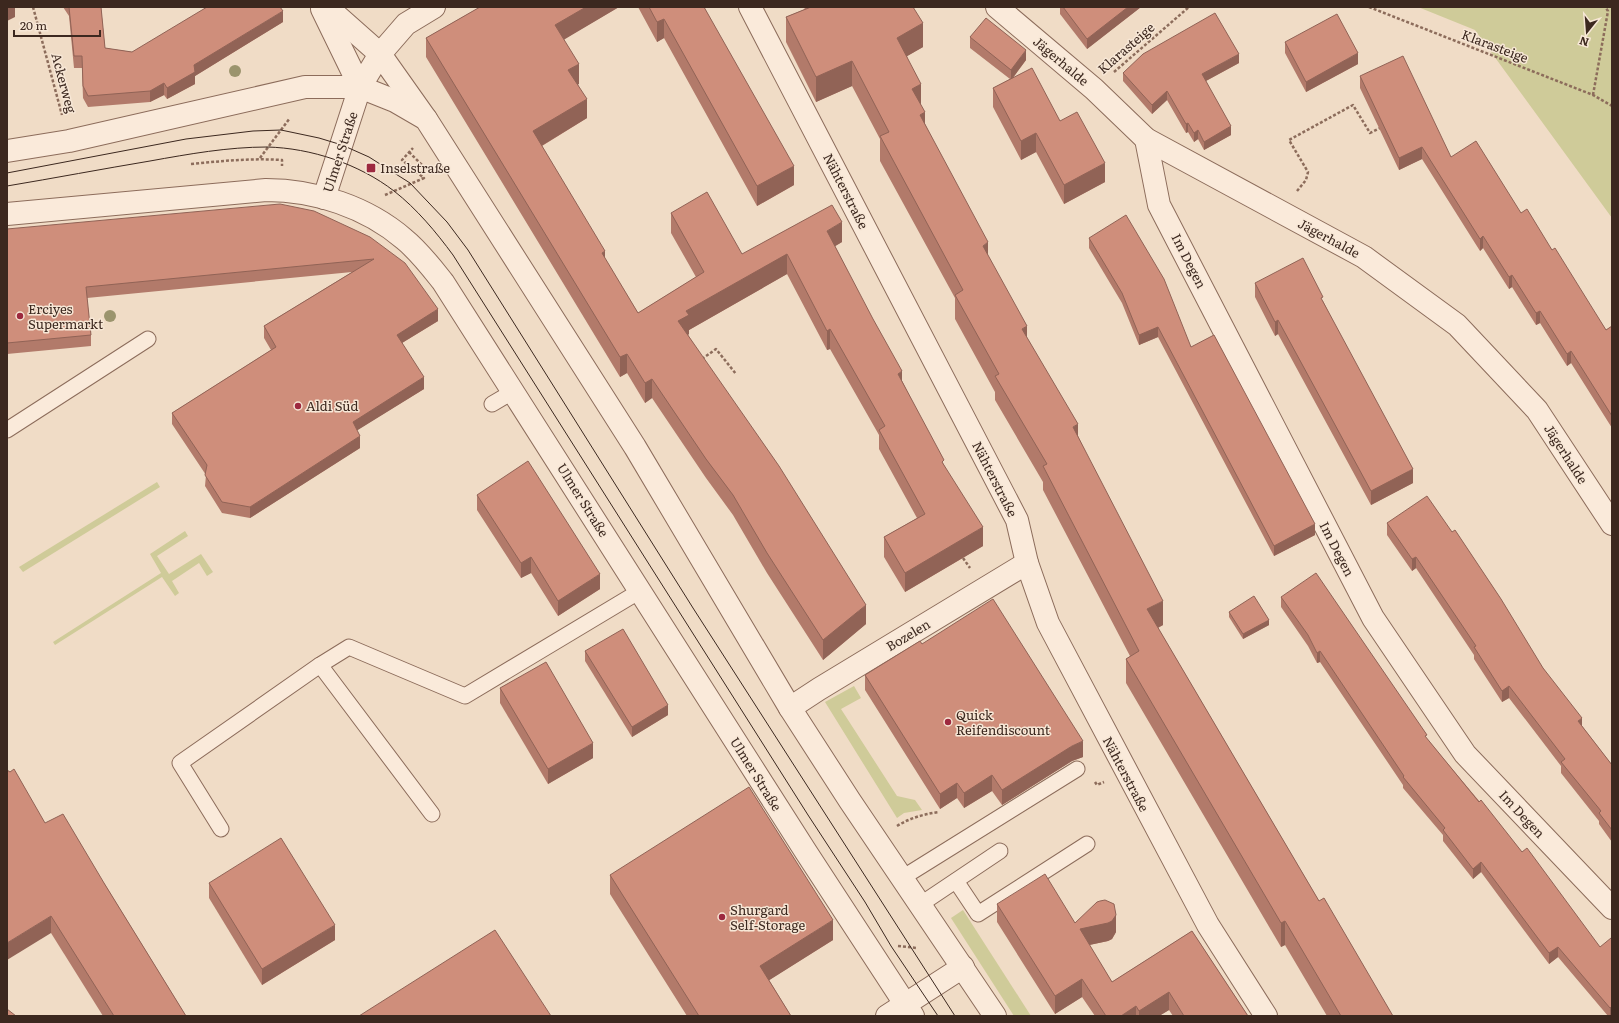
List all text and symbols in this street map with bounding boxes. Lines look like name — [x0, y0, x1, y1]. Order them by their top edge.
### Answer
scale bar — [14, 12, 100, 38]
north arrow — [1567, 12, 1607, 52]
text: 20 m — [20, 16, 47, 34]
street label: Klarasteige — [1093, 17, 1158, 78]
street label: Klarasteige — [1459, 24, 1531, 67]
street label: Jägerhalde — [1029, 32, 1094, 90]
text: N — [1577, 34, 1591, 52]
street label: Ackerweg — [47, 51, 82, 116]
street label: Ulmer Straße — [318, 109, 362, 195]
street label: Nähterstraße — [819, 150, 874, 232]
place label: Inselstraße — [380, 158, 450, 177]
marker: Inselstraße — [365, 162, 377, 174]
street label: Jägerhalde — [1295, 213, 1364, 262]
street label: Im Degen — [1167, 230, 1212, 292]
place label: Erciyes Supermarkt — [28, 299, 104, 333]
marker: Erciyes Supermarkt — [15, 311, 25, 321]
place label: Aldi Süd — [306, 396, 359, 415]
marker: Aldi Süd — [293, 401, 303, 411]
street label: Jägerhalde — [1540, 420, 1593, 487]
street label: Nähterstraße — [968, 438, 1023, 520]
street label: Ulmer Straße — [553, 459, 614, 541]
street label: Im Degen — [1315, 518, 1360, 580]
street label: Bozelen — [882, 614, 934, 655]
place label: Quick Reifendiscount — [956, 705, 1051, 739]
marker: Quick Reifendiscount — [943, 717, 953, 727]
street label: Ulmer Straße — [726, 733, 787, 815]
street label: Nähterstraße — [1099, 733, 1154, 815]
street label: Im Degen — [1495, 785, 1550, 842]
place label: Shurgard Self-Storage — [730, 900, 805, 934]
marker: Shurgard Self-Storage — [717, 912, 727, 922]

